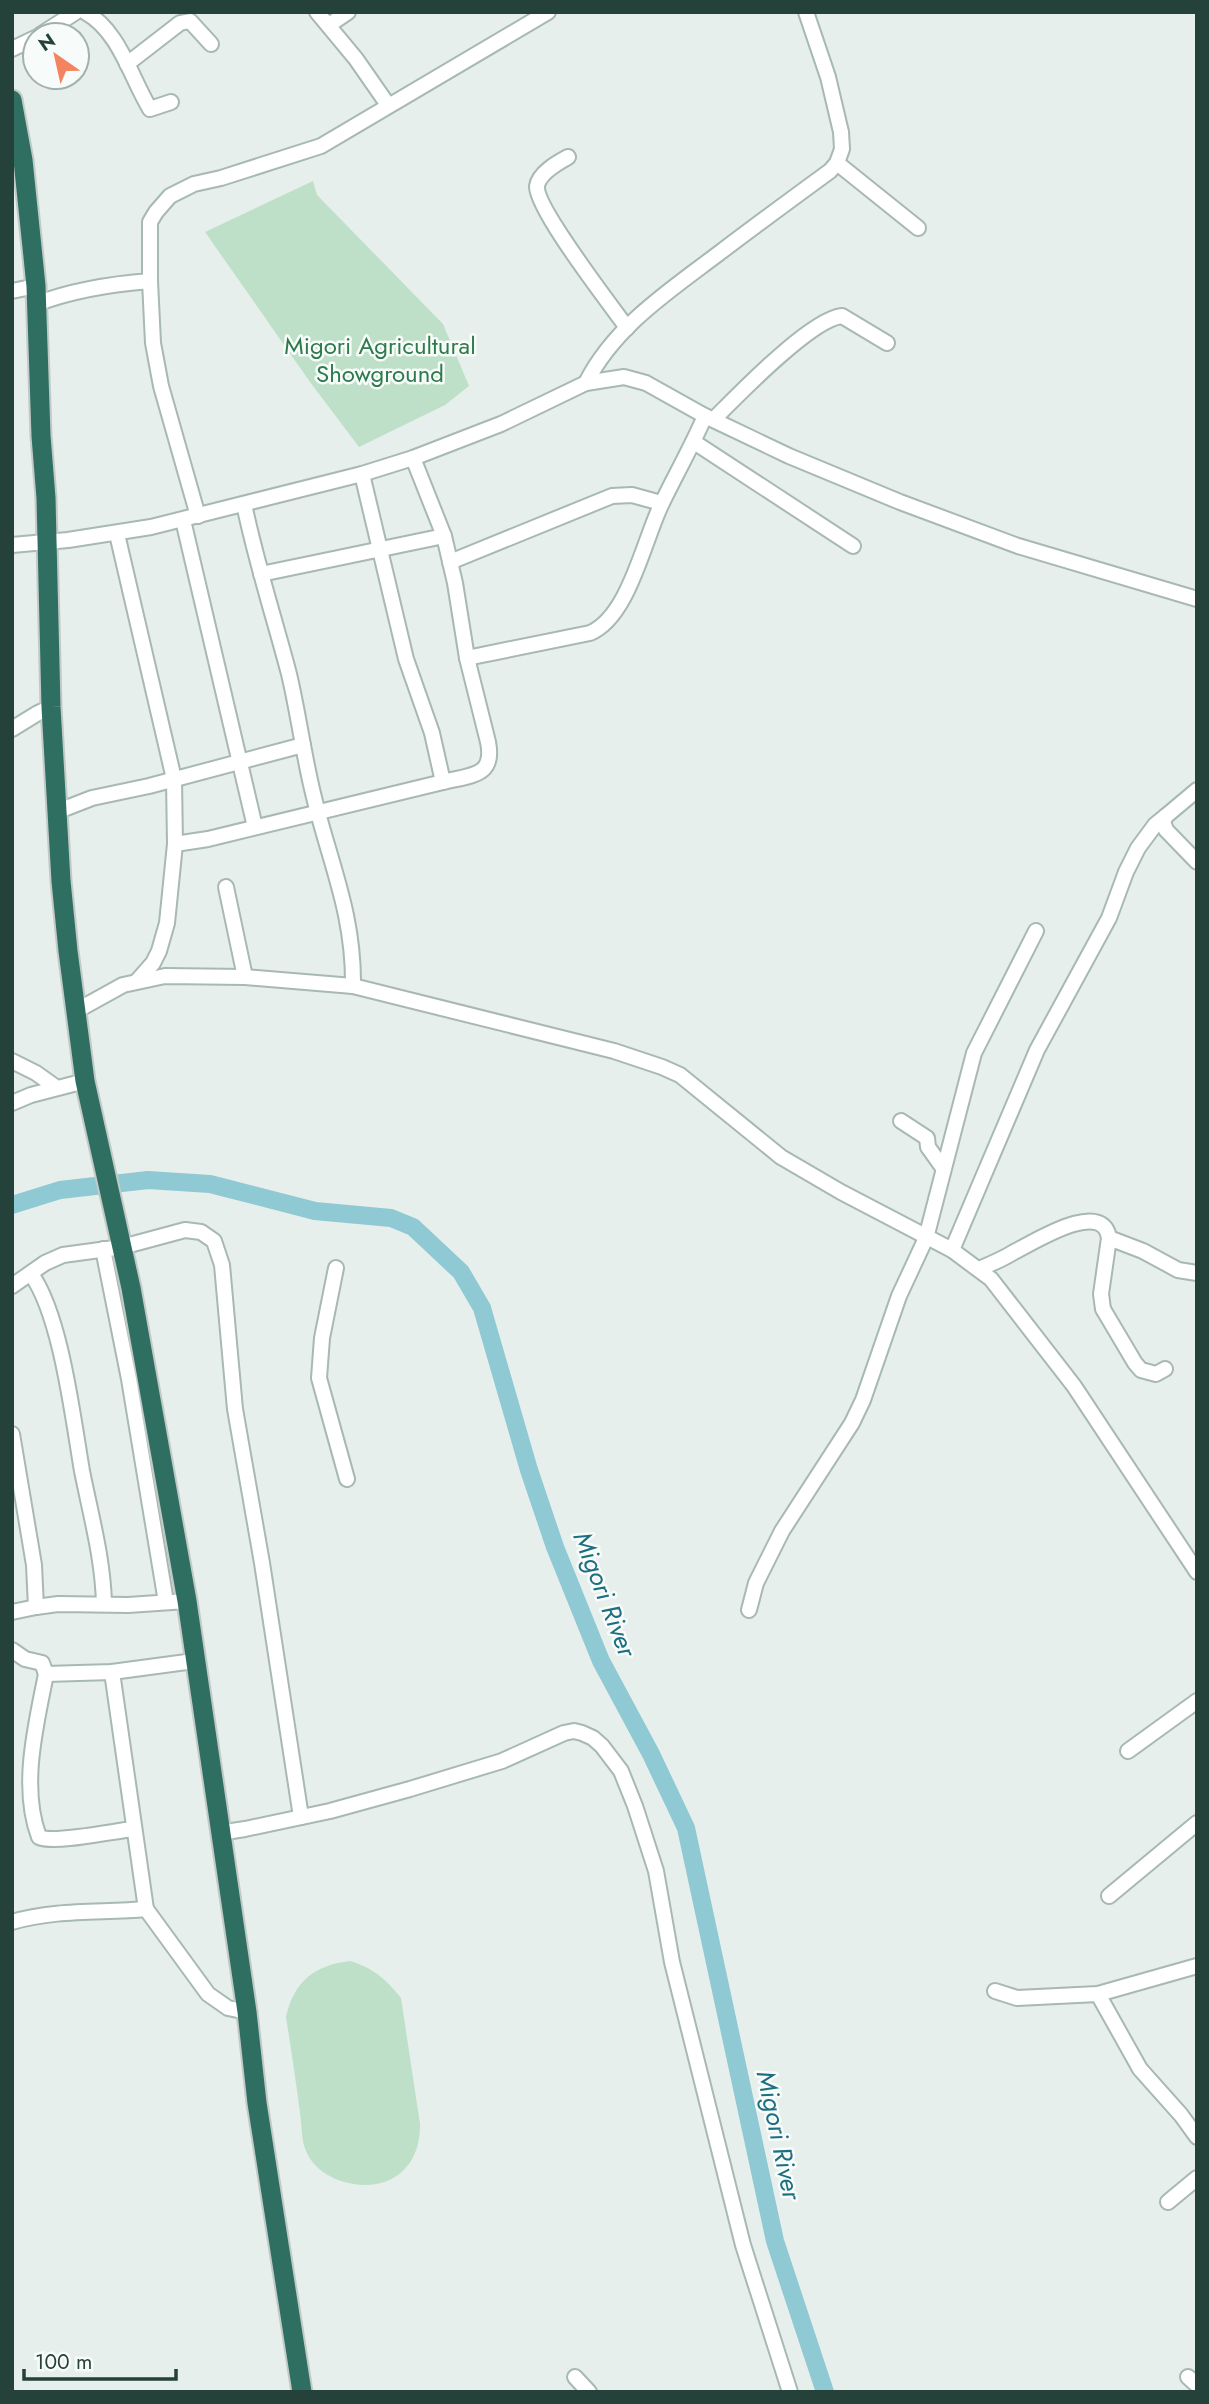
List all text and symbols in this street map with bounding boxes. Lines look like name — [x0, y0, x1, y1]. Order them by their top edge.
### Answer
north arrow — [21, 21, 91, 91]
text: N — [33, 27, 61, 58]
park label: Migori Agricultural Showground — [284, 328, 476, 391]
water label: Migori River — [564, 1526, 647, 1663]
water label: Migori River — [747, 2067, 812, 2204]
scale bar — [24, 2338, 177, 2382]
text: 100 m — [35, 2347, 92, 2377]

